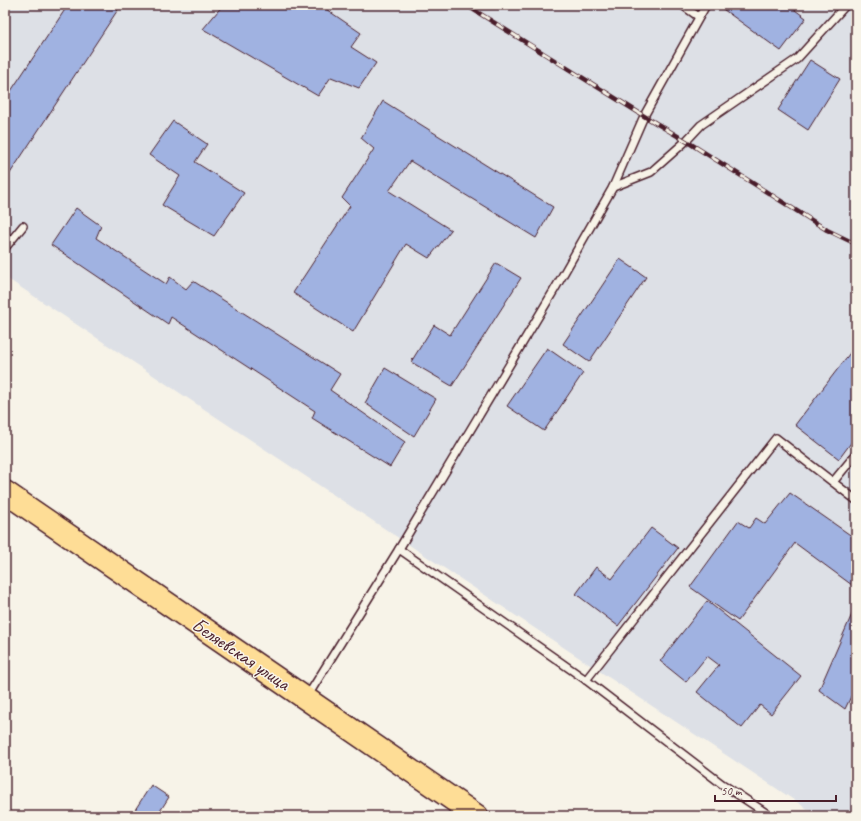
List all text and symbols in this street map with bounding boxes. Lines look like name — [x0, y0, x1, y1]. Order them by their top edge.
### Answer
street label: Беляевская улица — [187, 612, 296, 697]
scale bar — [715, 777, 836, 803]
text: 50 m — [721, 783, 743, 799]

